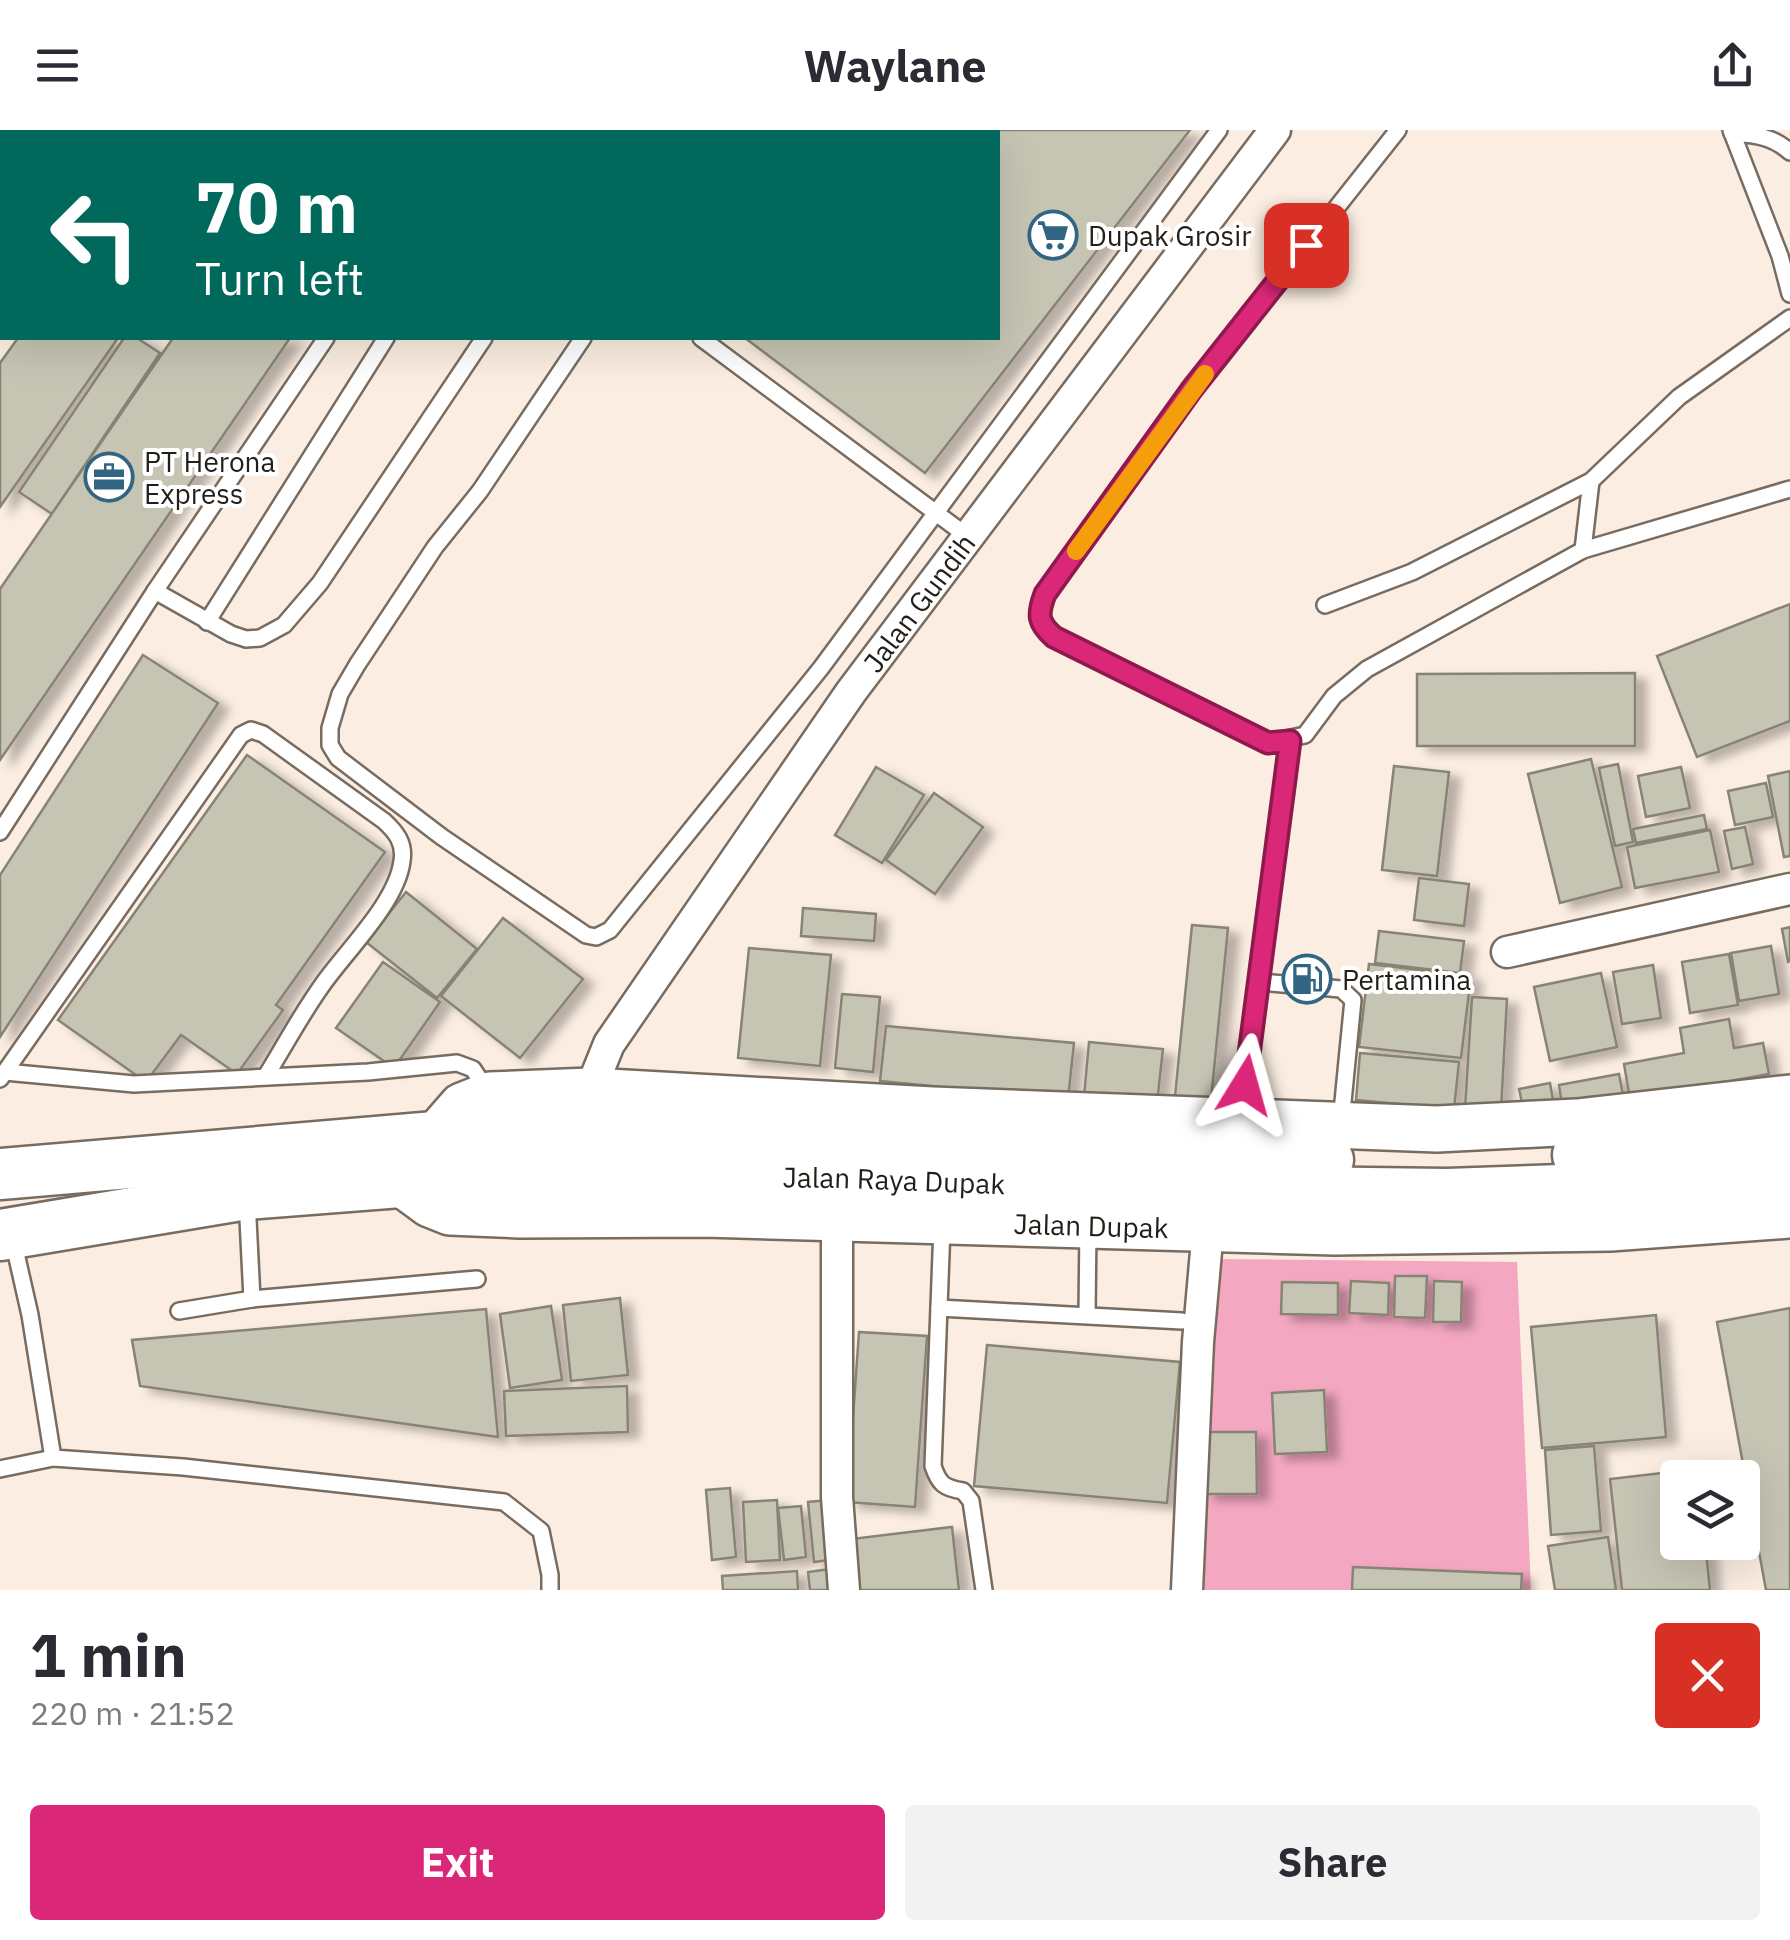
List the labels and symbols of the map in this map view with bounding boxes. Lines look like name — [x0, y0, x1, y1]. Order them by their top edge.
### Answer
pin — [1264, 203, 1349, 288]
supermarket icon: Dupak Grosir — [1027, 209, 1079, 261]
place label: Dupak Grosir — [1088, 217, 1251, 254]
place label: PT Herona Express — [144, 443, 275, 512]
office icon: PT Herona Express — [83, 451, 135, 503]
street label: Jalan Gundih — [854, 526, 983, 679]
fuel station icon: Pertamina — [1281, 953, 1333, 1005]
place label: Pertamina — [1342, 961, 1471, 998]
position arrow — [1193, 1033, 1297, 1137]
street label: Jalan Raya Dupak — [782, 1158, 1006, 1202]
street label: Jalan Dupak — [1013, 1204, 1169, 1246]

